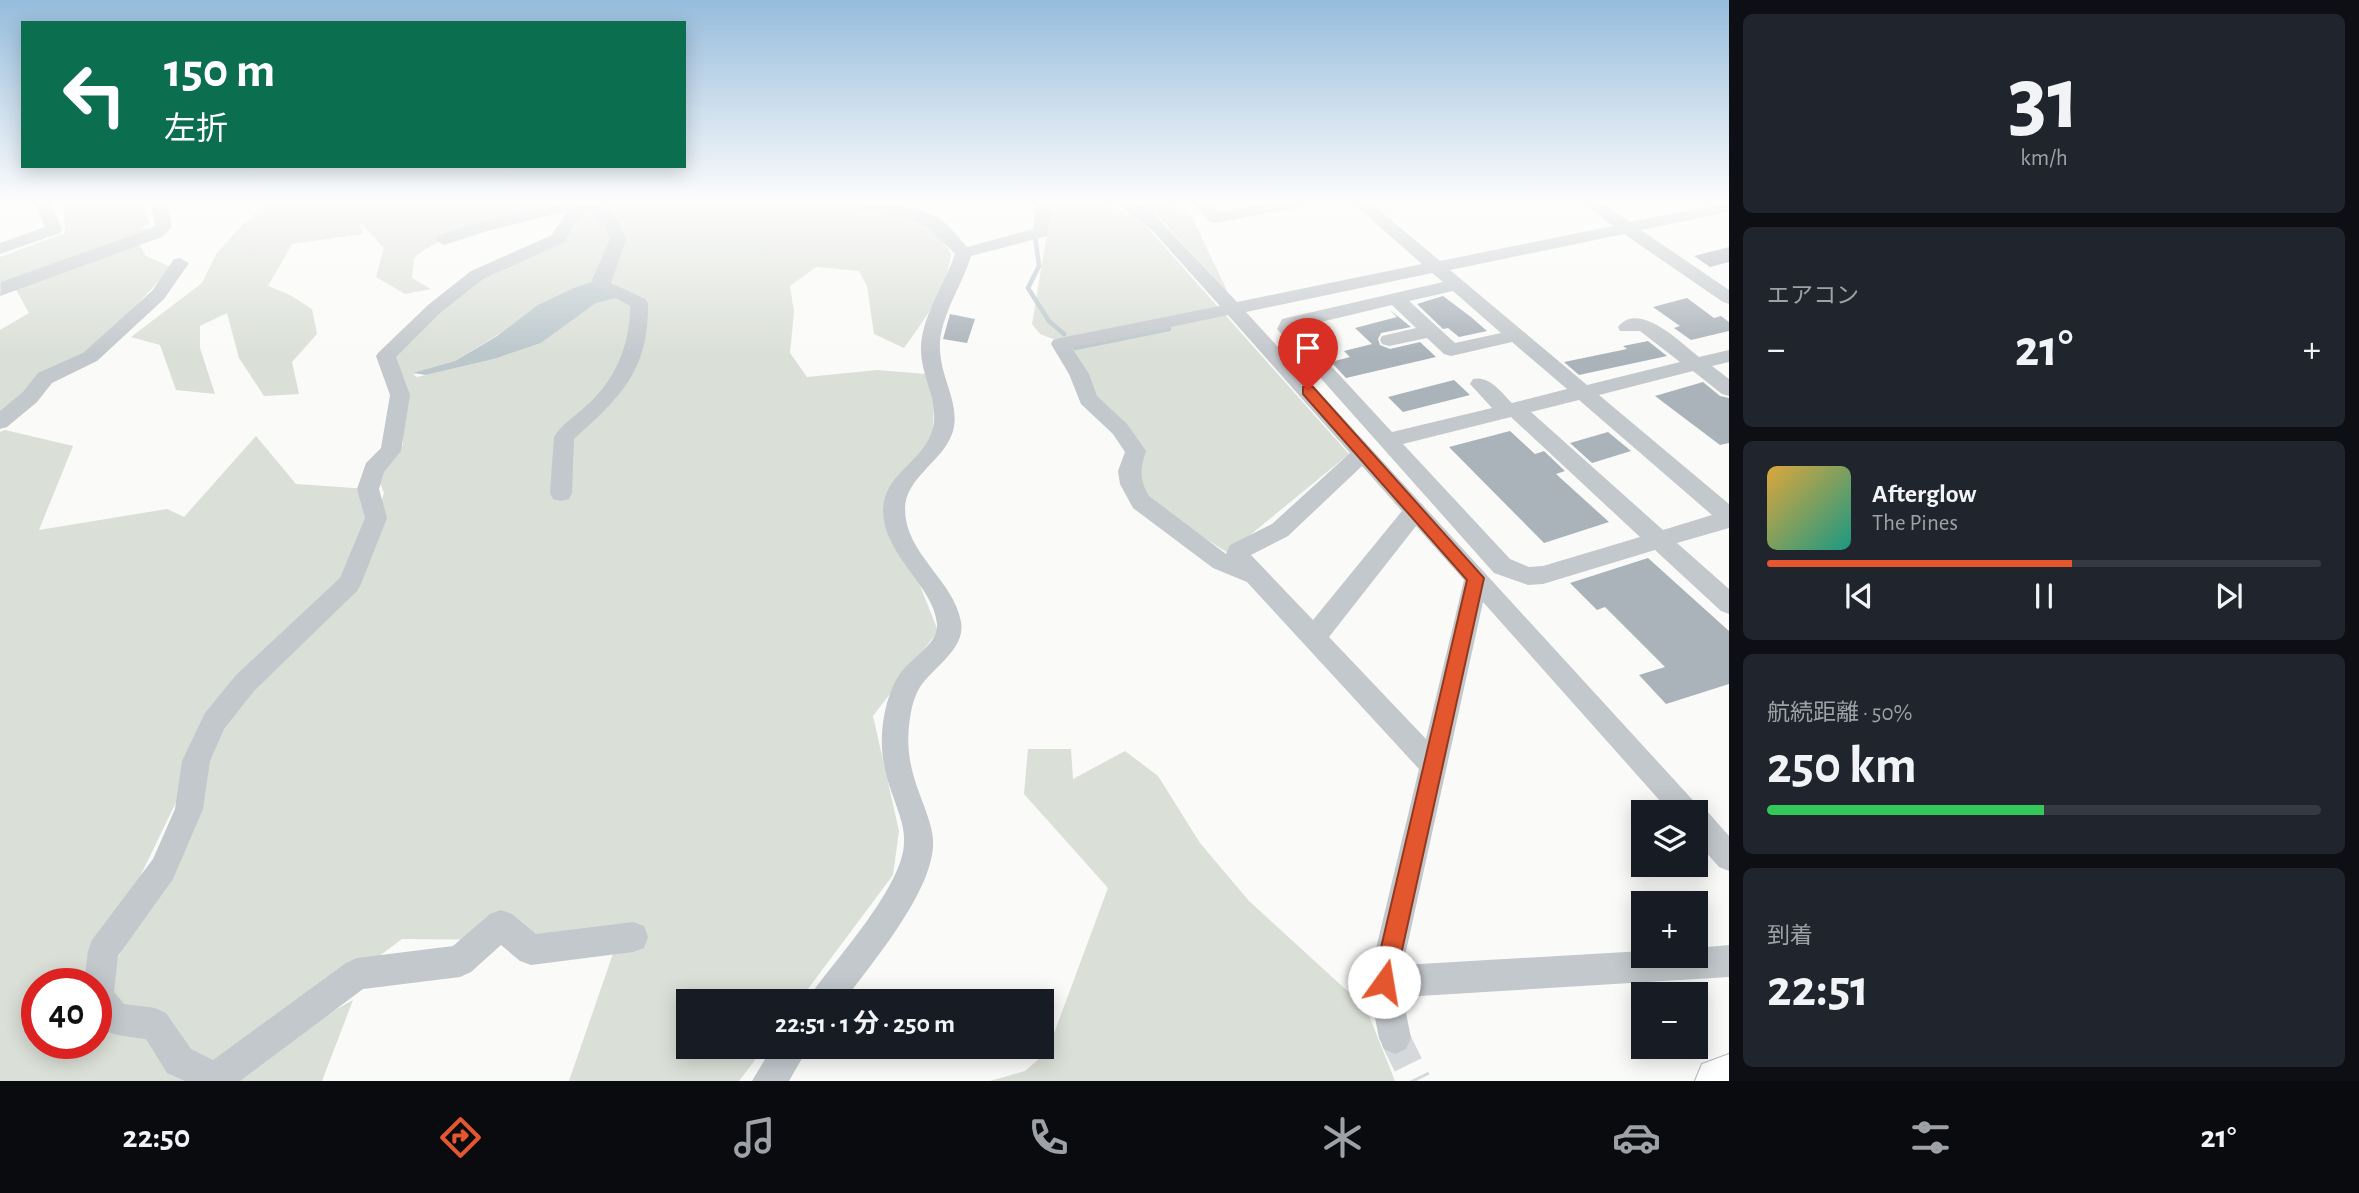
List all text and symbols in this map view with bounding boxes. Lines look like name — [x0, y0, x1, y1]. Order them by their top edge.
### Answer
text: 150 m — [164, 47, 275, 96]
icon: left — [49, 49, 140, 140]
text: 31 — [2008, 54, 2080, 145]
text: 左折 — [164, 113, 228, 145]
text: km/h — [2020, 147, 2068, 170]
text: エアコン — [1767, 285, 1859, 308]
pin — [1278, 318, 1338, 390]
text: 21° — [2015, 323, 2073, 375]
icon: arrive — [1289, 329, 1327, 367]
text: − — [1767, 331, 1785, 369]
text: + — [2303, 331, 2321, 369]
text: Afterglow — [1872, 481, 1976, 507]
text: The Pines — [1872, 512, 1958, 535]
icon: previous — [1840, 577, 1878, 615]
icon: pause — [2025, 577, 2063, 615]
icon: next — [2210, 577, 2248, 615]
text: 航続距離 · 50% — [1767, 702, 1913, 725]
text: 250 km — [1767, 740, 1917, 792]
map controls — [1631, 800, 1708, 1059]
button: layers — [1631, 800, 1708, 877]
button: + — [1631, 891, 1708, 968]
text: 到着 — [1767, 925, 1813, 948]
position arrow — [1347, 945, 1421, 1019]
text: 22:51 — [1767, 963, 1869, 1015]
speed limit sign: 40 — [21, 968, 112, 1059]
button: − — [1631, 982, 1708, 1059]
text: 22:51 · 1 分 · 250 m — [775, 1011, 955, 1037]
icon: directions — [436, 1113, 485, 1162]
icon: music — [730, 1113, 779, 1162]
icon: phone — [1024, 1113, 1073, 1162]
icon: climate — [1318, 1113, 1367, 1162]
icon: car — [1612, 1113, 1661, 1162]
icon: filters — [1906, 1113, 1955, 1162]
text: 22:50 — [123, 1121, 191, 1153]
text: 21° — [2200, 1121, 2236, 1153]

